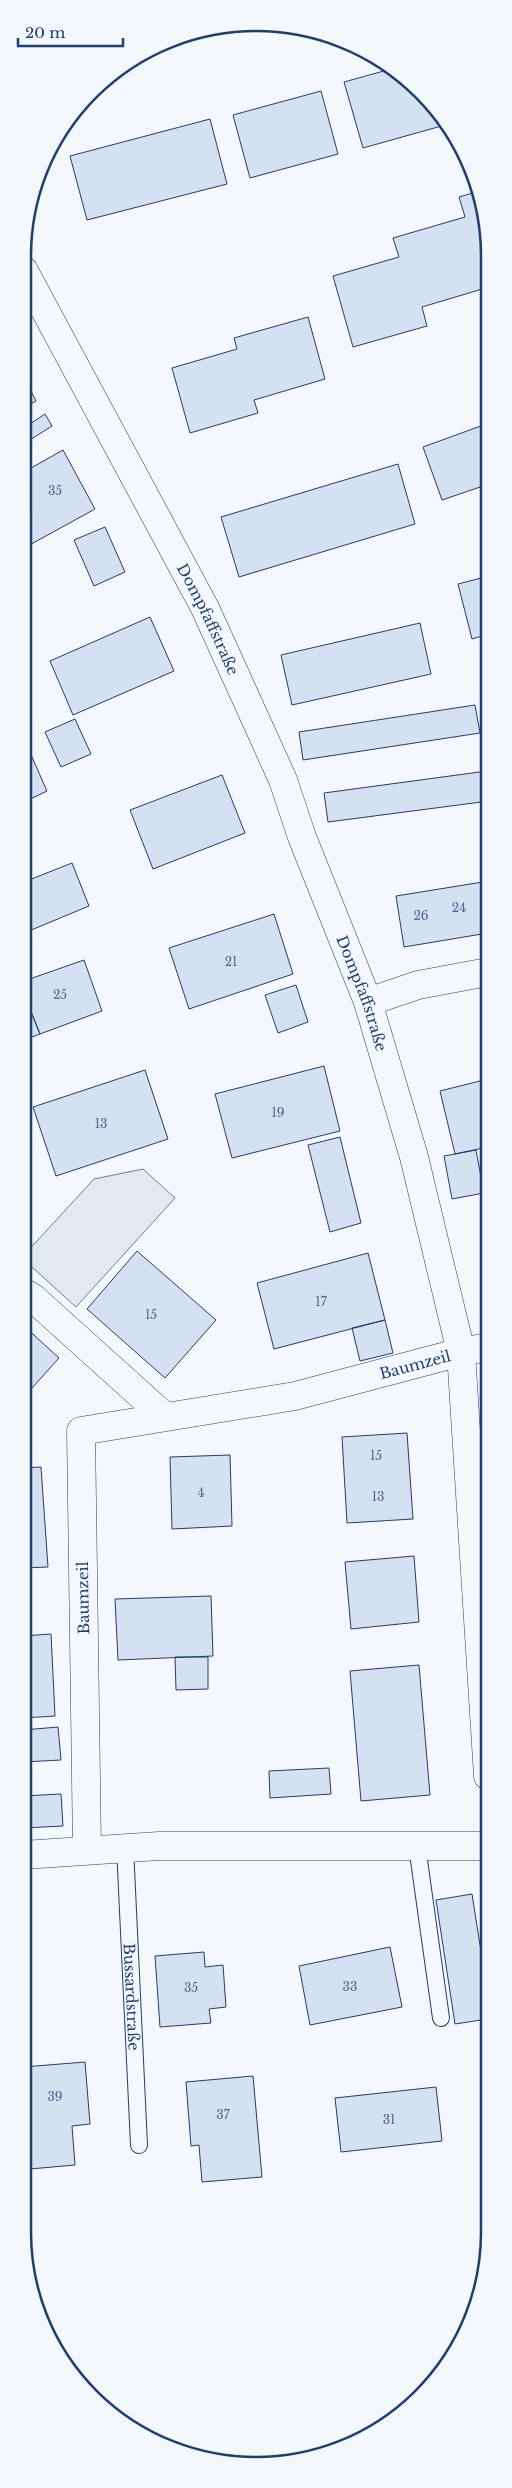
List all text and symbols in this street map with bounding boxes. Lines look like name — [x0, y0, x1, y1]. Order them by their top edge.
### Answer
scale bar — [18, 15, 122, 47]
text: 20 m — [25, 23, 65, 42]
house number: 35 — [48, 483, 62, 498]
street label: Dompfaffstraße — [173, 560, 244, 678]
house number: 24 — [452, 900, 466, 915]
house number: 26 — [413, 908, 429, 923]
street label: Dompfaffstraße — [333, 933, 392, 1053]
house number: 21 — [225, 954, 237, 969]
house number: 25 — [53, 987, 67, 1002]
house number: 19 — [271, 1105, 285, 1120]
house number: 13 — [95, 1116, 107, 1131]
house number: 17 — [315, 1294, 328, 1309]
house number: 15 — [145, 1307, 157, 1322]
street label: Baumzeil — [377, 1346, 453, 1383]
house number: 15 — [370, 1448, 382, 1463]
house number: 4 — [197, 1485, 205, 1500]
house number: 13 — [372, 1489, 384, 1504]
street label: Baumzeil — [73, 1561, 93, 1635]
street label: Bussardstraße — [120, 1943, 144, 2051]
house number: 33 — [343, 1979, 357, 1994]
house number: 35 — [184, 1980, 198, 1995]
house number: 39 — [47, 2089, 63, 2104]
house number: 37 — [216, 2107, 231, 2122]
house number: 31 — [383, 2112, 395, 2127]

